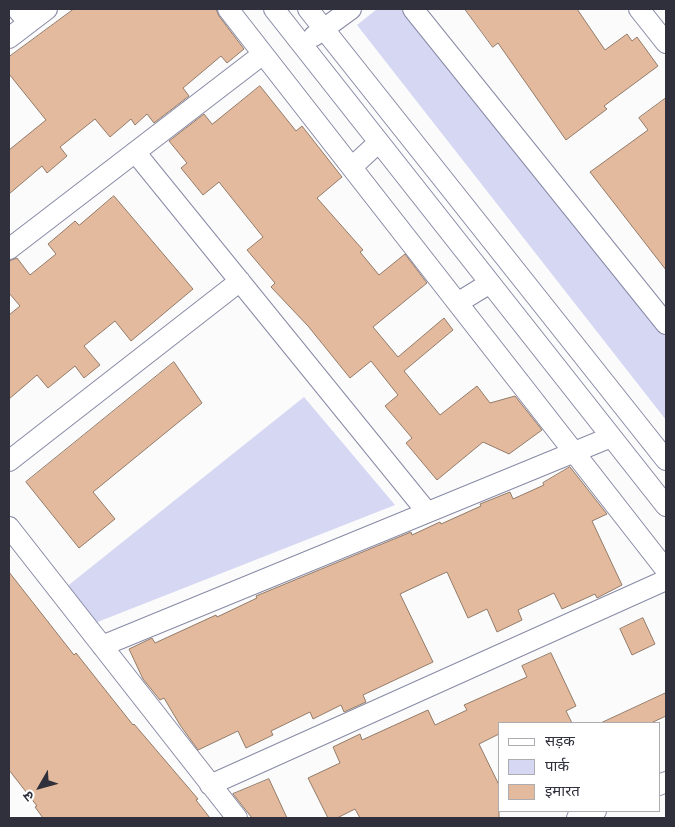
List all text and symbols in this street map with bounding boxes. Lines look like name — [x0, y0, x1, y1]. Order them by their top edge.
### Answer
legend — [498, 722, 660, 812]
text: सड़क — [545, 731, 575, 750]
text: पार्क — [545, 756, 569, 775]
north arrow — [15, 762, 65, 812]
text: इमारत — [545, 781, 580, 800]
text: उ — [19, 787, 38, 805]

